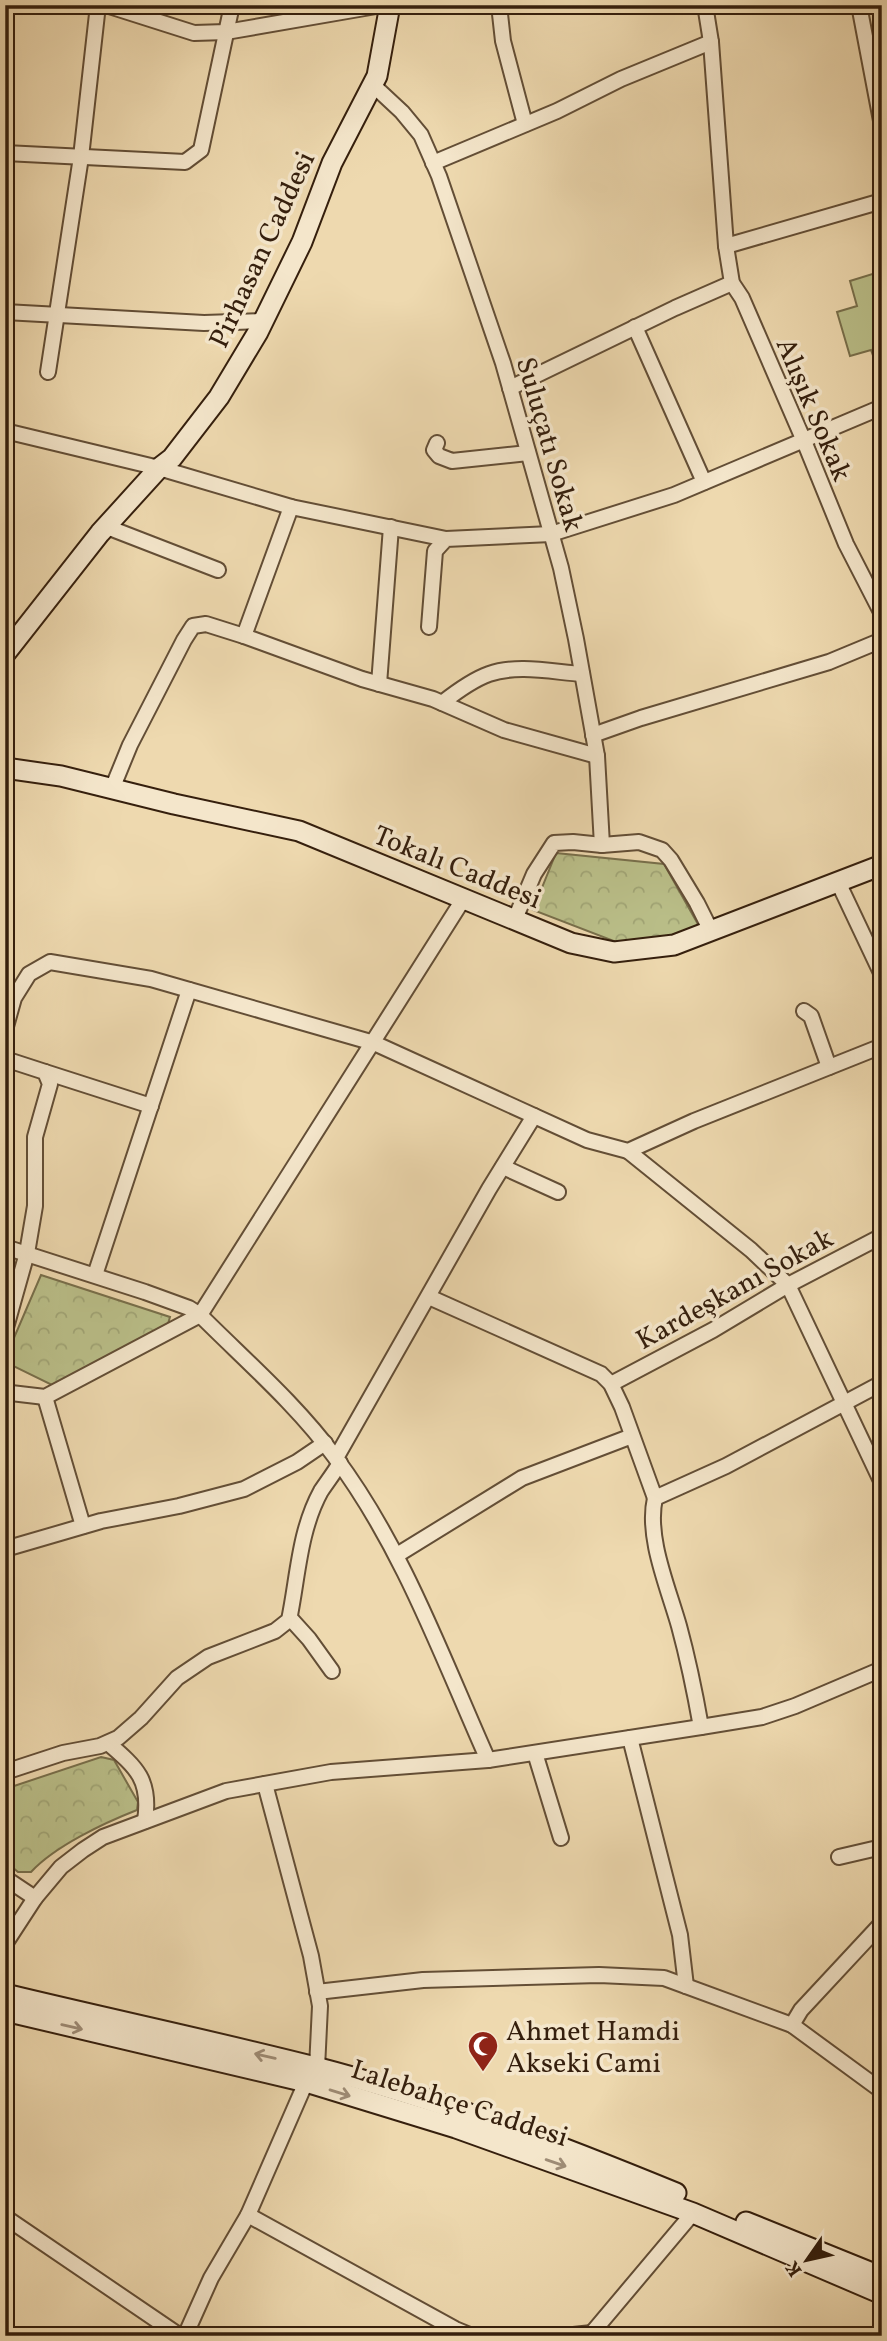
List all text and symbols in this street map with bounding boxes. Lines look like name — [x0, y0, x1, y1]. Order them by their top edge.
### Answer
street label: Pirhasan Caddesi — [201, 145, 326, 355]
street label: Alışık Sokak — [765, 332, 860, 488]
street label: Suluçatı Sokak — [505, 353, 592, 537]
street label: Tokalı Caddesi — [367, 817, 547, 920]
street label: Kardeşkanı Sokak — [629, 1220, 841, 1361]
place label: Ahmet Hamdi Akseki Cami — [506, 2013, 680, 2084]
one-way arrow — [60, 2020, 83, 2034]
mosque icon: Ahmet Hamdi Akseki Cami — [466, 2029, 500, 2073]
one-way arrow — [254, 2048, 277, 2062]
street label: Lalebahçe Caddesi — [346, 2051, 573, 2158]
one-way arrow — [329, 2087, 351, 2100]
one-way arrow — [545, 2158, 567, 2170]
north arrow — [772, 2226, 842, 2296]
text: K — [780, 2255, 809, 2281]

